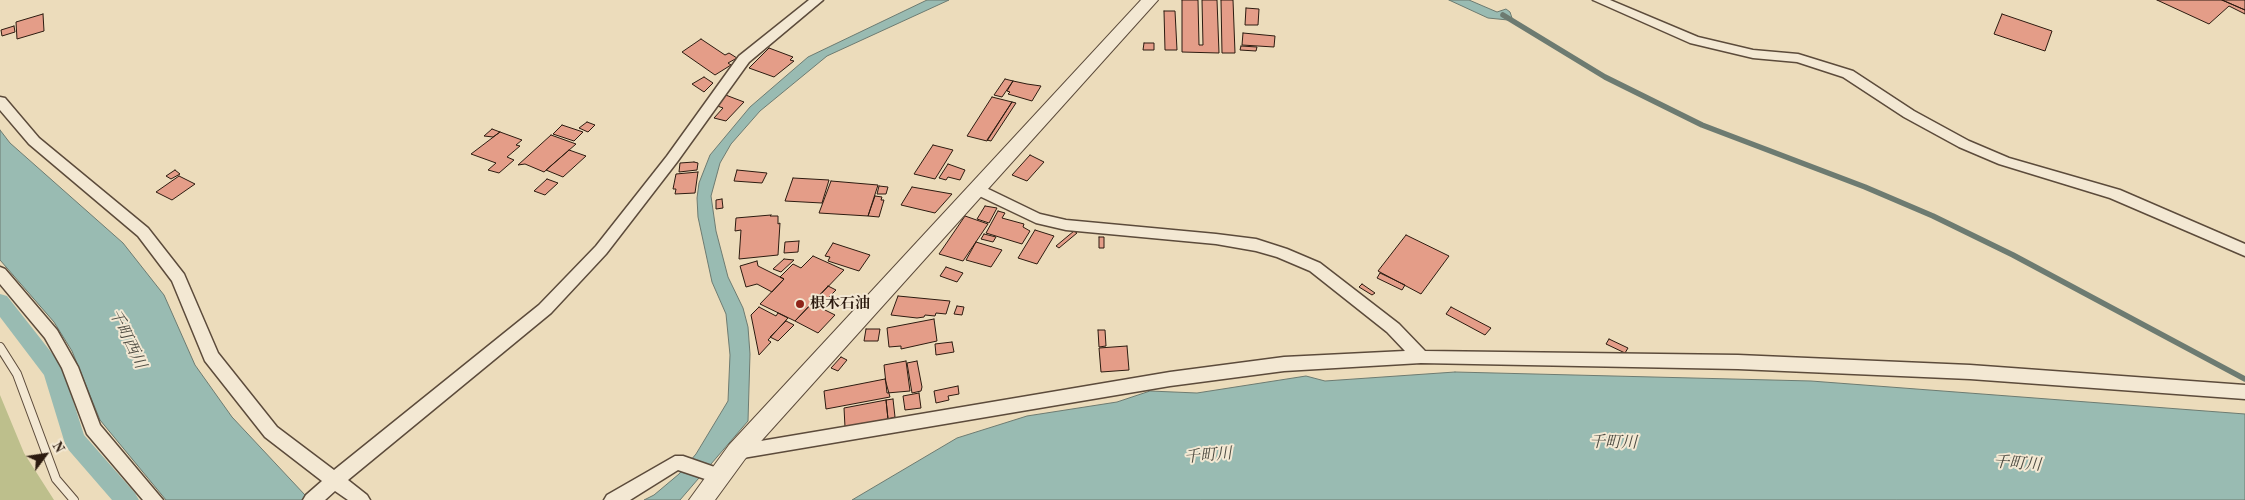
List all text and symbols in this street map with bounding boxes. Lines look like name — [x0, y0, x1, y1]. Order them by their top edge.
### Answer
place label: 根木石油 — [810, 295, 870, 313]
marker: 根木石油 — [794, 298, 806, 310]
water label: 千町西川 — [104, 306, 150, 372]
north arrow — [20, 430, 70, 480]
water label: 千町川 — [1589, 433, 1637, 453]
text: N — [49, 439, 67, 455]
water label: 千町川 — [1183, 444, 1233, 468]
water label: 千町川 — [1992, 453, 2042, 475]

